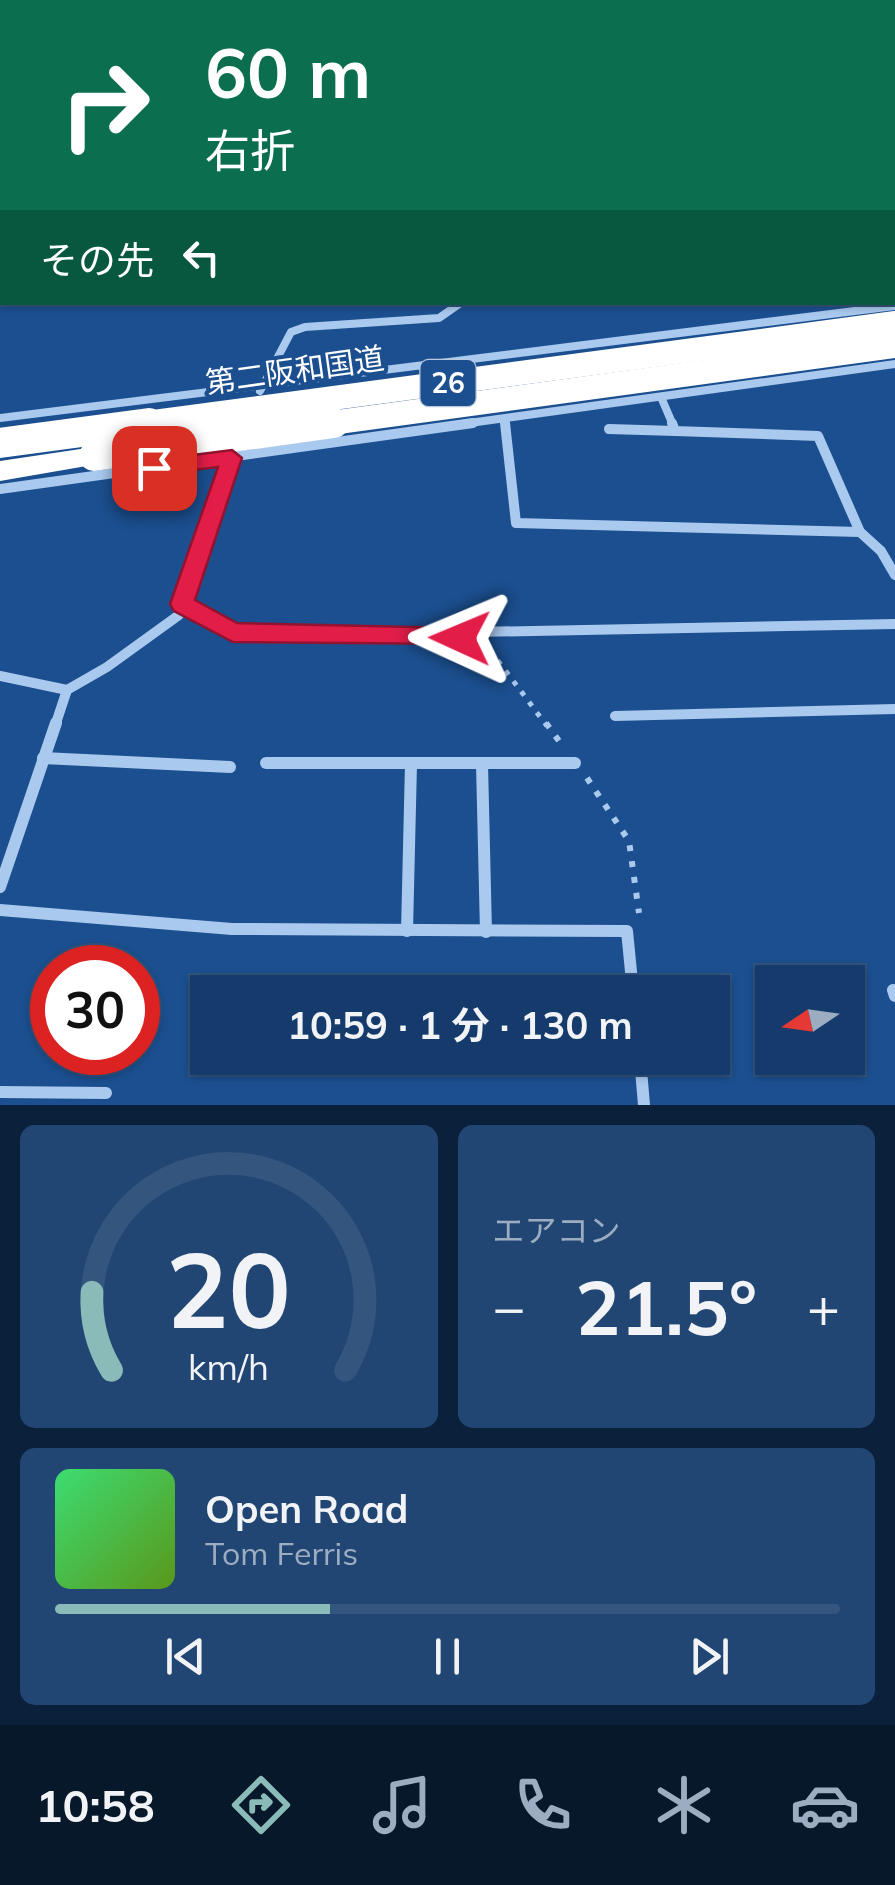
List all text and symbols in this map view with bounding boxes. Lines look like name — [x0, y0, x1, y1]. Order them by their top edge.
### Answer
text: 60 m — [205, 28, 371, 116]
icon: right — [40, 40, 170, 170]
text: 右折 — [205, 122, 295, 178]
icon: left — [174, 230, 229, 285]
text: その先 — [40, 236, 154, 284]
street label: 第二阪和国道 — [203, 339, 387, 401]
road number: 26 — [420, 360, 476, 406]
pin — [112, 426, 197, 511]
icon: arrive — [127, 441, 182, 496]
position arrow — [408, 586, 512, 690]
speed limit sign: 30 — [30, 945, 160, 1075]
north arrow — [755, 965, 865, 1075]
map controls — [755, 965, 865, 1075]
text: 10:59 · 1 分 · 130 m — [287, 1001, 633, 1049]
text: エアコン — [493, 1210, 621, 1250]
text: 20 — [166, 1223, 291, 1354]
text: 21.5° — [575, 1260, 757, 1354]
text: − — [493, 1272, 526, 1341]
text: + — [807, 1272, 840, 1341]
text: km/h — [188, 1344, 269, 1389]
text: Open Road — [205, 1485, 408, 1533]
text: Tom Ferris — [205, 1533, 358, 1573]
icon: previous — [158, 1629, 213, 1684]
icon: pause — [420, 1629, 475, 1684]
icon: next — [682, 1629, 737, 1684]
icon: directions — [226, 1770, 296, 1840]
icon: music — [367, 1770, 437, 1840]
icon: phone — [508, 1770, 578, 1840]
icon: climate — [649, 1770, 719, 1840]
icon: car — [790, 1770, 860, 1840]
text: 10:58 — [35, 1777, 155, 1833]

